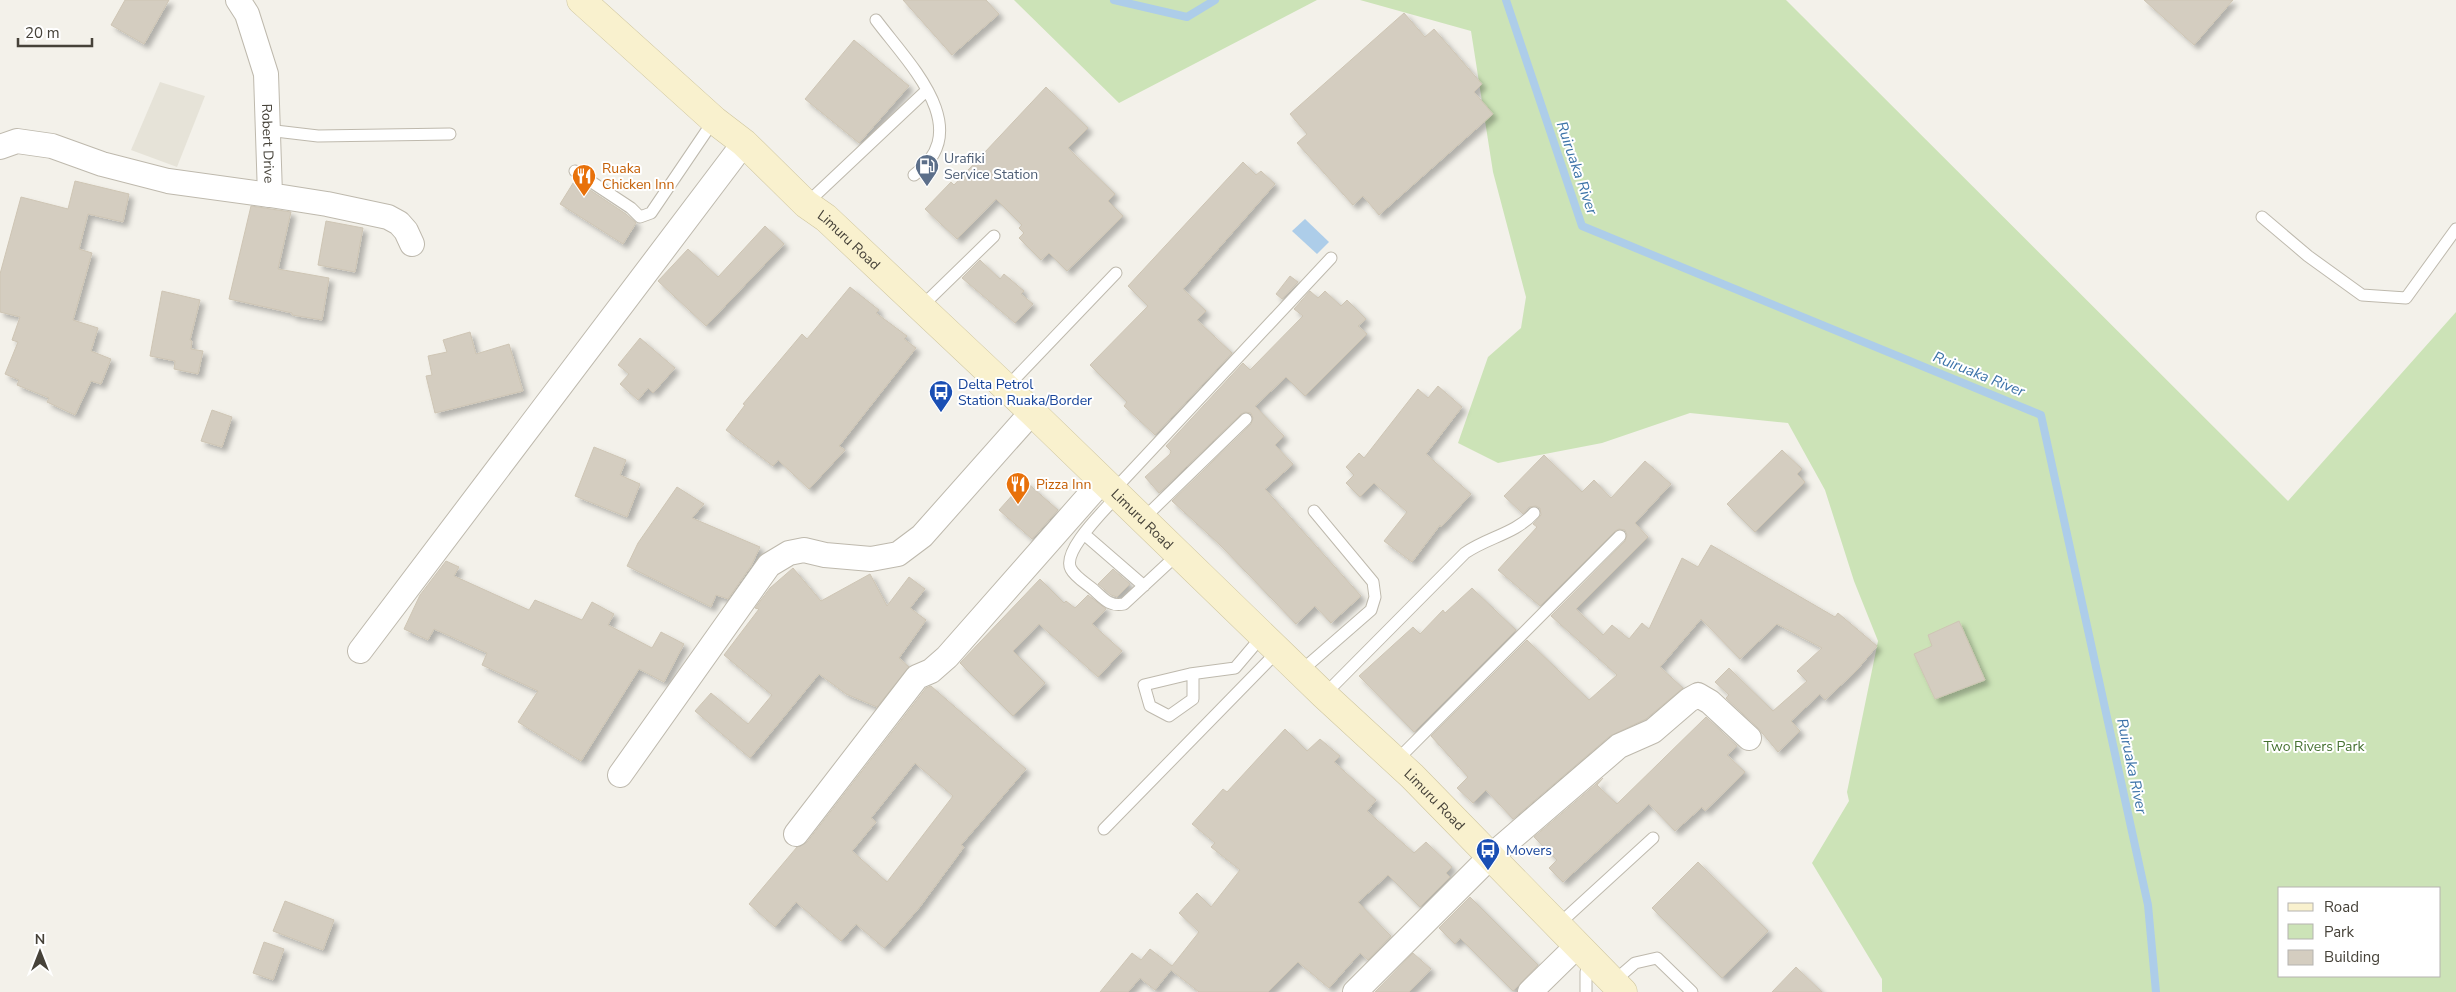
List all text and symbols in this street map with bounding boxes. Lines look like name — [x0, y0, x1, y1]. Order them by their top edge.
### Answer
scale bar — [18, 15, 91, 47]
text: 20 m — [25, 23, 60, 43]
street label: Robert Drive — [257, 103, 279, 184]
water label: Ruiruaka River — [1552, 119, 1603, 218]
place label: Urafiki Service Station — [944, 149, 1038, 184]
fuel station icon: Urafiki Service Station — [914, 153, 940, 187]
place label: Ruaka Chicken Inn — [602, 159, 674, 194]
restaurant icon: Ruaka Chicken Inn — [571, 163, 597, 197]
street label: Limuru Road — [814, 206, 884, 274]
water label: Ruiruaka River — [1930, 346, 2028, 402]
place label: Delta Petrol Station Ruaka/Border — [958, 375, 1092, 410]
bus stop icon: Delta Petrol Station Ruaka/Border — [928, 379, 954, 413]
restaurant icon: Pizza Inn — [1005, 471, 1031, 505]
place label: Pizza Inn — [1036, 475, 1092, 494]
street label: Limuru Road — [1107, 485, 1177, 554]
water label: Ruiruaka River — [2112, 716, 2152, 816]
park label: Two Rivers Park — [2264, 737, 2365, 756]
street label: Limuru Road — [1400, 764, 1469, 835]
bus stop icon: Movers — [1475, 837, 1501, 871]
place label: Movers — [1506, 841, 1552, 860]
legend — [2278, 887, 2441, 977]
text: Road — [2324, 897, 2359, 917]
text: Park — [2324, 922, 2354, 942]
north arrow — [15, 927, 65, 977]
text: N — [35, 930, 45, 949]
text: Building — [2324, 947, 2380, 967]

